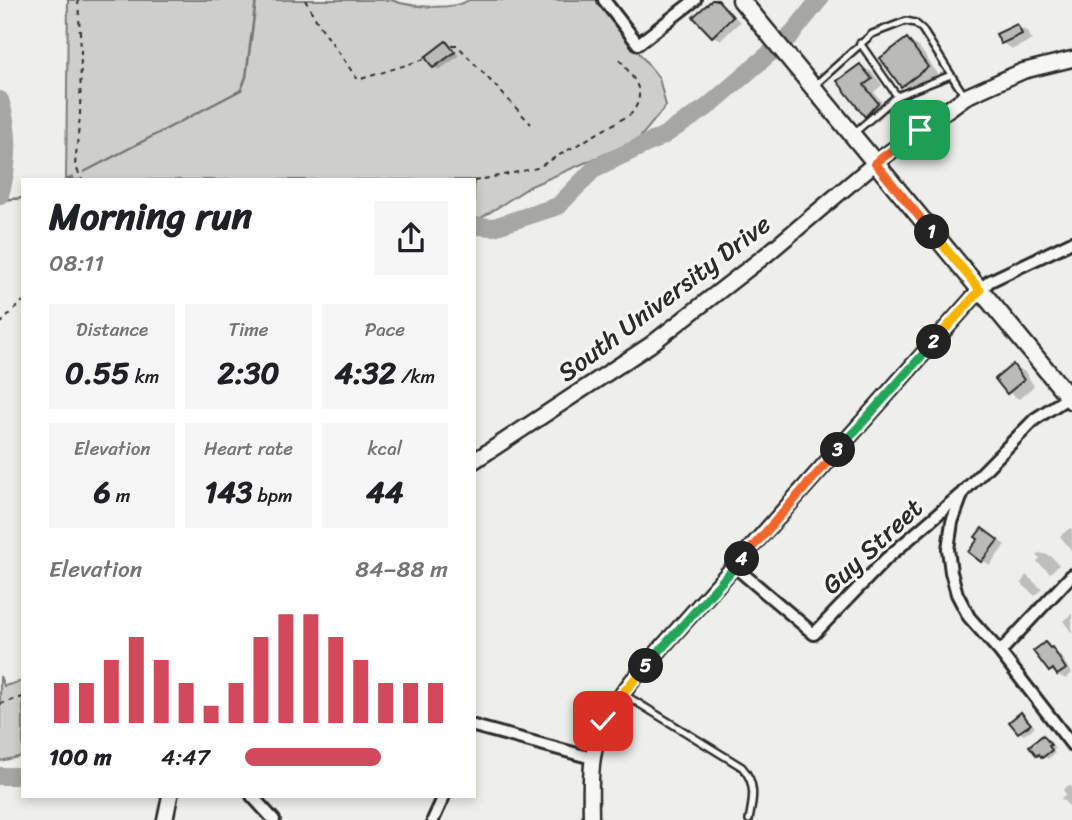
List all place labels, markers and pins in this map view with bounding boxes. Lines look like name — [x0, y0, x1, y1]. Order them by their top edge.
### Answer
pin — [890, 100, 950, 160]
pin: 1 — [914, 215, 950, 250]
pin: 2 — [916, 324, 951, 360]
pin: 3 — [820, 433, 856, 468]
pin: 4 — [724, 542, 760, 576]
pin: 5 — [628, 648, 664, 684]
pin — [573, 691, 633, 751]

